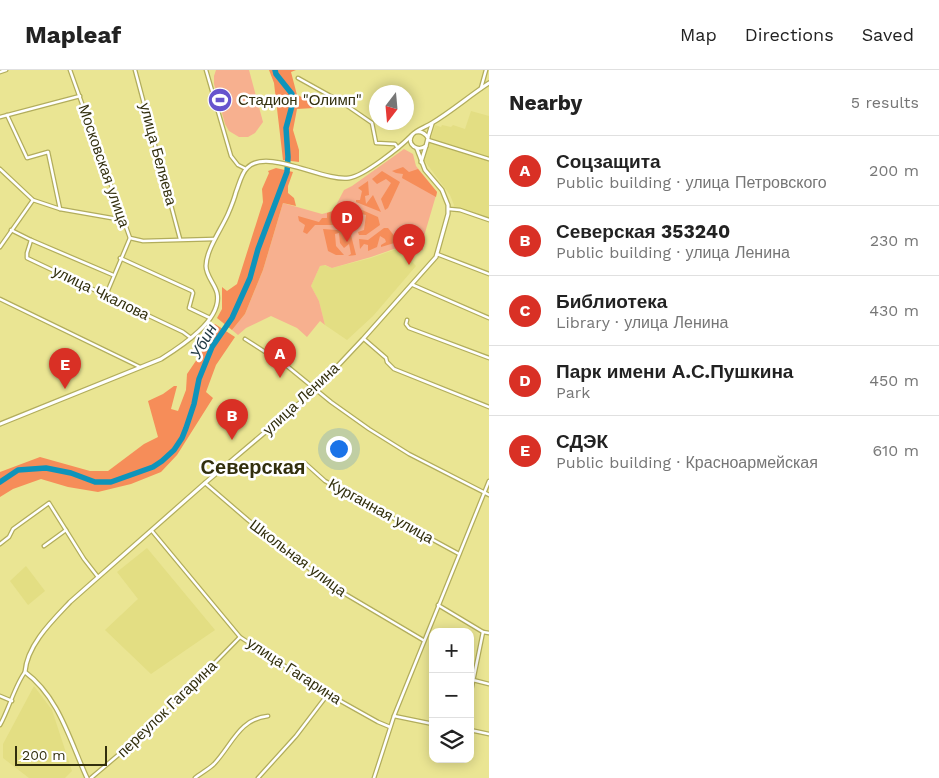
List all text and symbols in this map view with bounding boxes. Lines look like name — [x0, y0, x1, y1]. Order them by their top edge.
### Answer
text: Mapleaf — [25, 21, 121, 49]
text: Map — [680, 24, 717, 45]
text: Directions — [745, 24, 834, 45]
text: Saved — [862, 24, 914, 45]
north arrow — [369, 85, 414, 130]
sports icon: Стадион "Олимп" — [207, 87, 233, 113]
text: Nearby — [509, 90, 582, 115]
place label: Стадион "Олимп" — [238, 91, 362, 109]
text: 5 results — [851, 93, 919, 112]
street label: улица Беляева — [136, 101, 181, 208]
street label: Московская улица — [75, 102, 134, 230]
text: Соцзащита — [556, 150, 661, 173]
text: A — [520, 161, 530, 180]
text: 200 m — [869, 161, 919, 180]
text: Public building · улица Петровского — [556, 173, 827, 192]
pin: D — [331, 201, 363, 242]
text: Северская 353240 — [556, 220, 730, 243]
pin: C — [393, 224, 425, 265]
text: B — [520, 231, 530, 250]
text: 230 m — [870, 231, 919, 250]
text: Public building · улица Ленина — [556, 243, 790, 262]
street label: улица Чкалова — [50, 262, 153, 324]
text: Библиотека — [556, 290, 667, 313]
text: C — [520, 301, 530, 320]
text: 430 m — [869, 301, 919, 320]
text: Library · улица Ленина — [556, 313, 728, 332]
water label: Убин — [186, 320, 221, 363]
pin: A — [264, 337, 296, 378]
pin: E — [49, 348, 81, 389]
street label: улица Ленина — [259, 359, 343, 439]
text: Парк имени А.С.Пушкина — [556, 360, 793, 383]
text: D — [519, 371, 531, 390]
text: 450 m — [869, 371, 919, 390]
text: Park — [556, 383, 590, 402]
pin: B — [216, 399, 248, 440]
text: СДЭК — [556, 430, 608, 453]
your location — [326, 436, 352, 462]
text: E — [520, 441, 530, 460]
text: 610 m — [872, 441, 919, 460]
text: Public building · Красноармейская — [556, 453, 818, 472]
district label: Северская — [201, 455, 305, 479]
street label: Курганная улица — [325, 475, 437, 548]
street label: Школьная улица — [246, 516, 350, 601]
map controls — [429, 628, 474, 763]
button: + — [429, 628, 474, 673]
street label: улица Гагарина — [243, 634, 345, 709]
street label: переулок Гагарина — [113, 656, 221, 761]
button: − — [429, 673, 474, 718]
button: layers — [429, 718, 474, 763]
scale bar — [15, 743, 108, 766]
text: 200 m — [22, 747, 66, 763]

